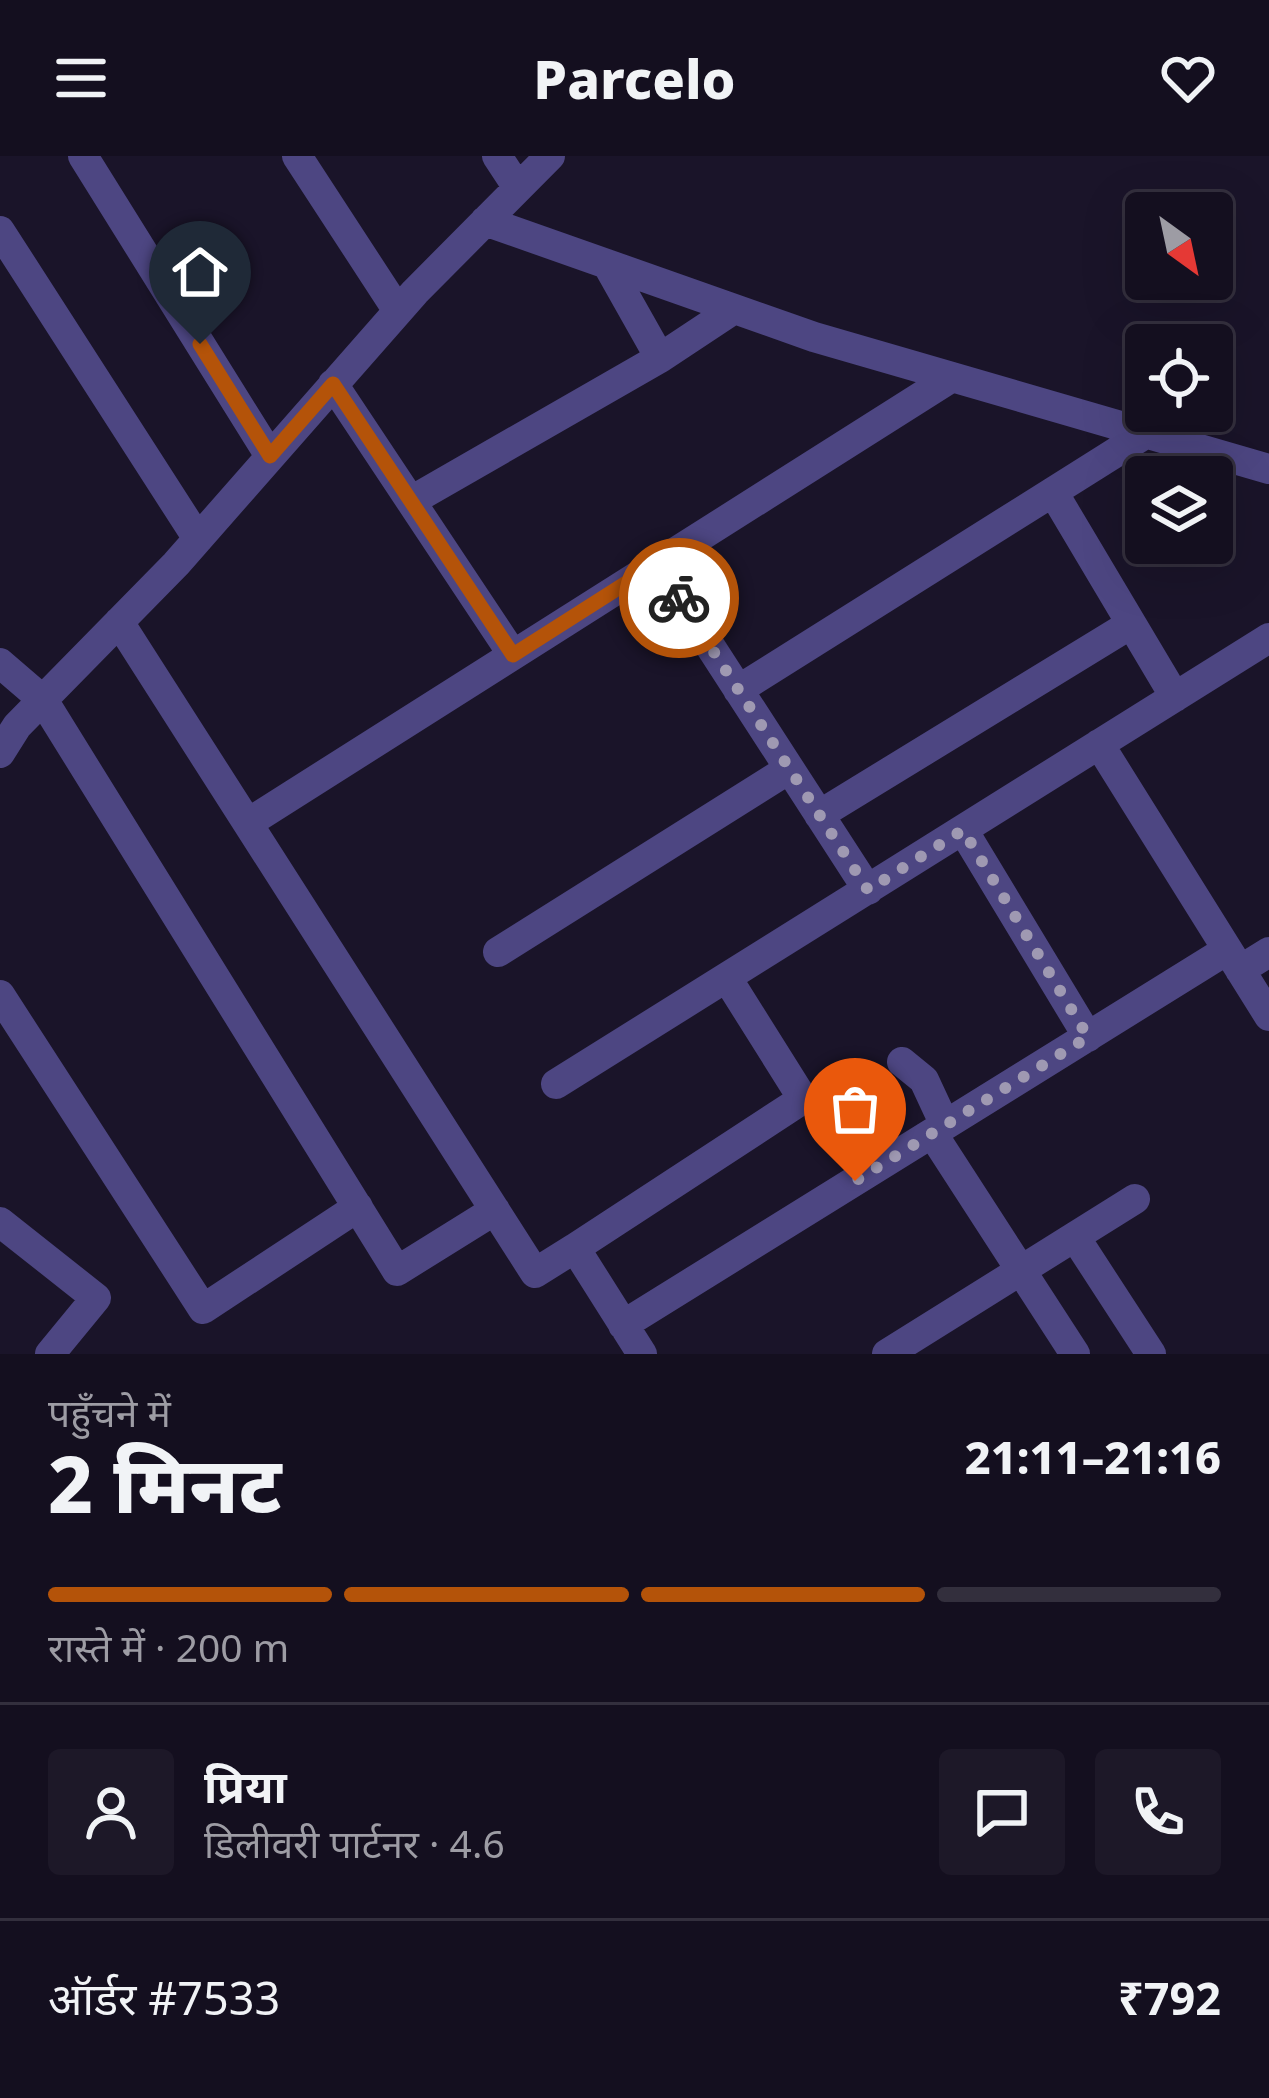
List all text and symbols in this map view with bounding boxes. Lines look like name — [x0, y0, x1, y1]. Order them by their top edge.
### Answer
text: Parcelo — [533, 41, 736, 115]
icon: menu — [48, 45, 114, 111]
icon: heart — [1155, 45, 1221, 111]
north arrow — [1125, 192, 1233, 300]
map controls — [1125, 192, 1233, 564]
pin — [149, 221, 251, 344]
icon: home — [167, 239, 233, 305]
button: locate — [1125, 324, 1233, 432]
button: layers — [1125, 456, 1233, 564]
courier — [619, 538, 739, 658]
icon: bike — [646, 565, 712, 631]
pin — [804, 1058, 906, 1181]
icon: bag — [822, 1076, 888, 1142]
text: पहुँचने में — [48, 1385, 171, 1438]
text: 21:11–21:16 — [965, 1426, 1221, 1487]
text: 2 मिनट — [48, 1430, 281, 1536]
text: रास्ते में · 200 m — [48, 1620, 289, 1673]
button: person — [48, 1749, 174, 1875]
button: chat — [939, 1749, 1065, 1875]
button: phone — [1095, 1749, 1221, 1875]
text: प्रिया — [204, 1755, 287, 1816]
text: डिलीवरी पार्टनर · 4.6 — [204, 1816, 505, 1869]
text: ऑर्डर #7533 — [48, 1967, 280, 2028]
text: ₹792 — [1118, 1967, 1221, 2028]

